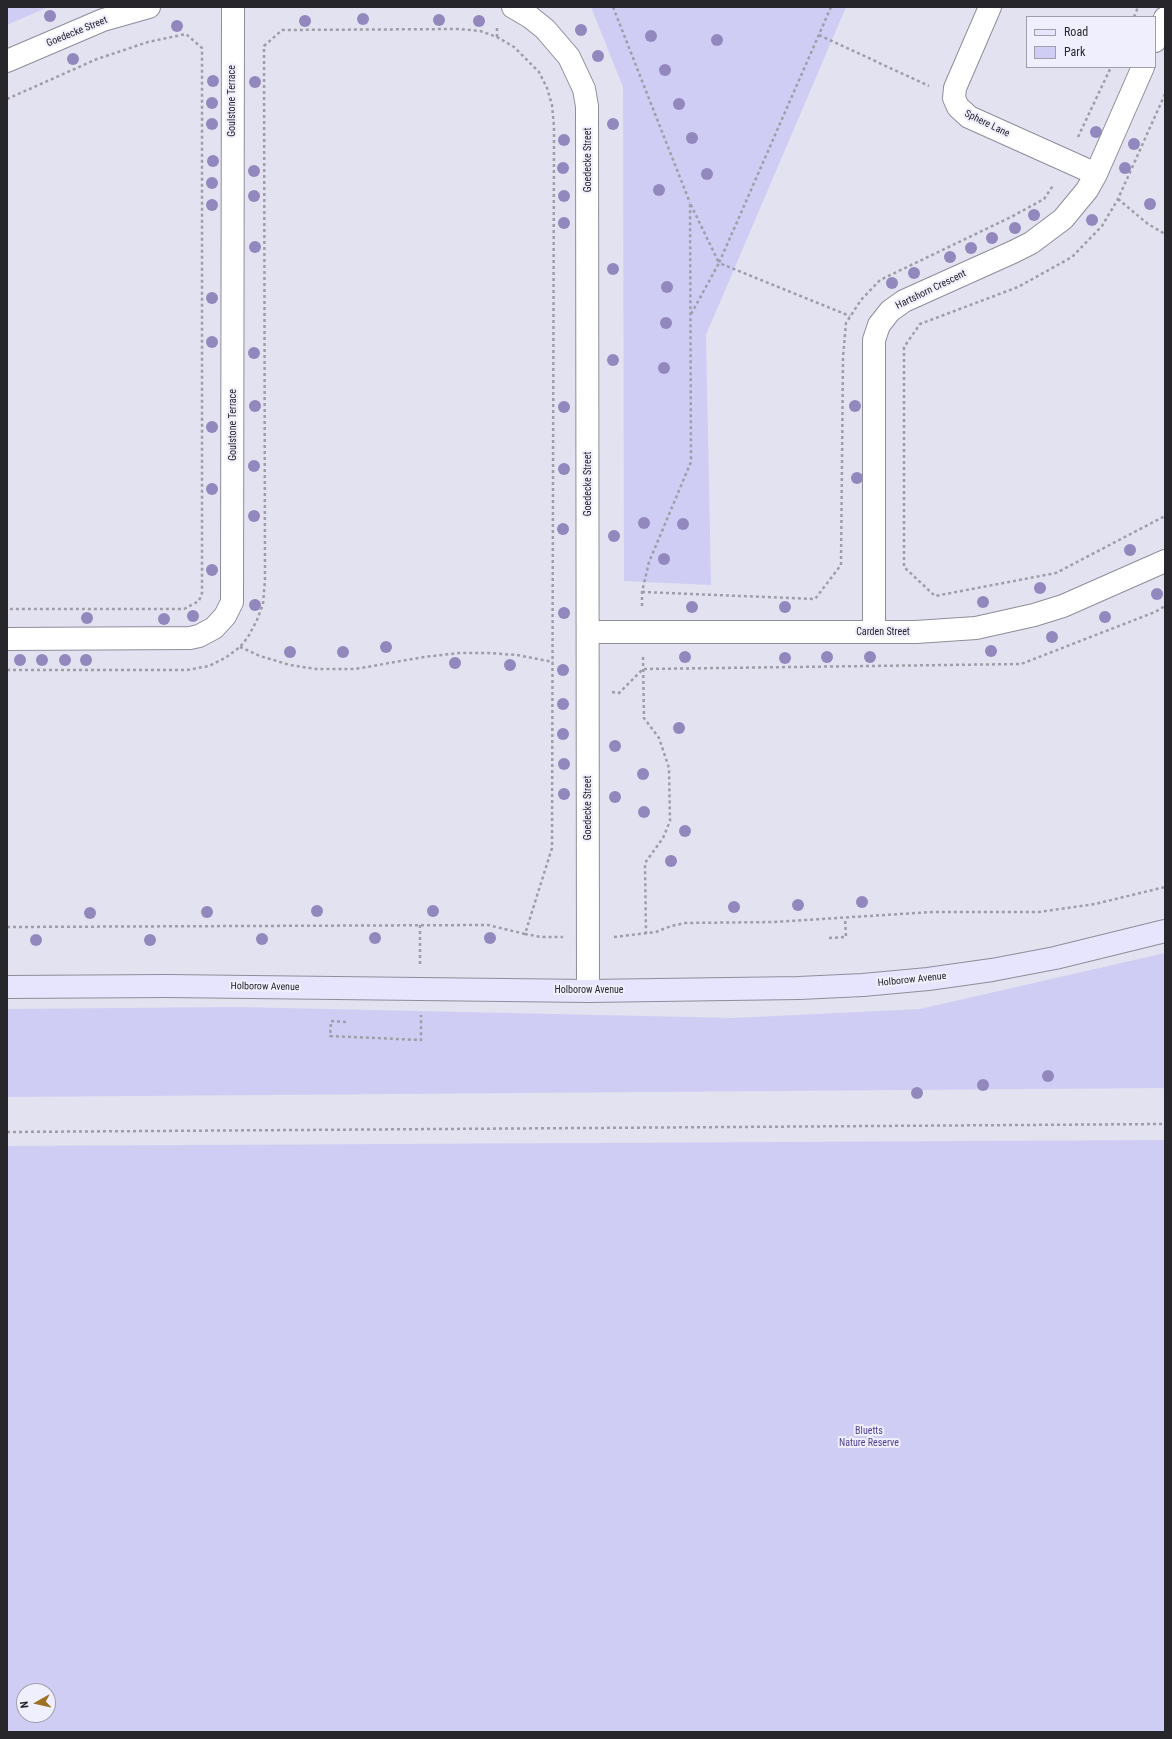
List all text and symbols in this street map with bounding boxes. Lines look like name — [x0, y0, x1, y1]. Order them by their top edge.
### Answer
street label: Goedecke Street — [45, 14, 109, 50]
legend — [1026, 16, 1156, 68]
text: Road — [1064, 25, 1088, 39]
text: Park — [1064, 45, 1085, 59]
street label: Goulstone Terrace — [226, 65, 238, 137]
street label: Sphere Lane — [963, 108, 1011, 140]
street label: Goedecke Street — [582, 128, 594, 192]
street label: Hartshorn Crescent — [894, 268, 968, 312]
street label: Goulstone Terrace — [227, 389, 239, 461]
street label: Goedecke Street — [582, 452, 594, 516]
street label: Carden Street — [856, 626, 910, 638]
street label: Goedecke Street — [582, 776, 594, 840]
street label: Holborow Avenue — [877, 970, 947, 990]
street label: Holborow Avenue — [230, 980, 300, 994]
street label: Holborow Avenue — [554, 984, 624, 996]
park label: Bluetts Nature Reserve — [839, 1425, 899, 1448]
north arrow — [16, 1683, 56, 1723]
text: N — [18, 1700, 32, 1709]

